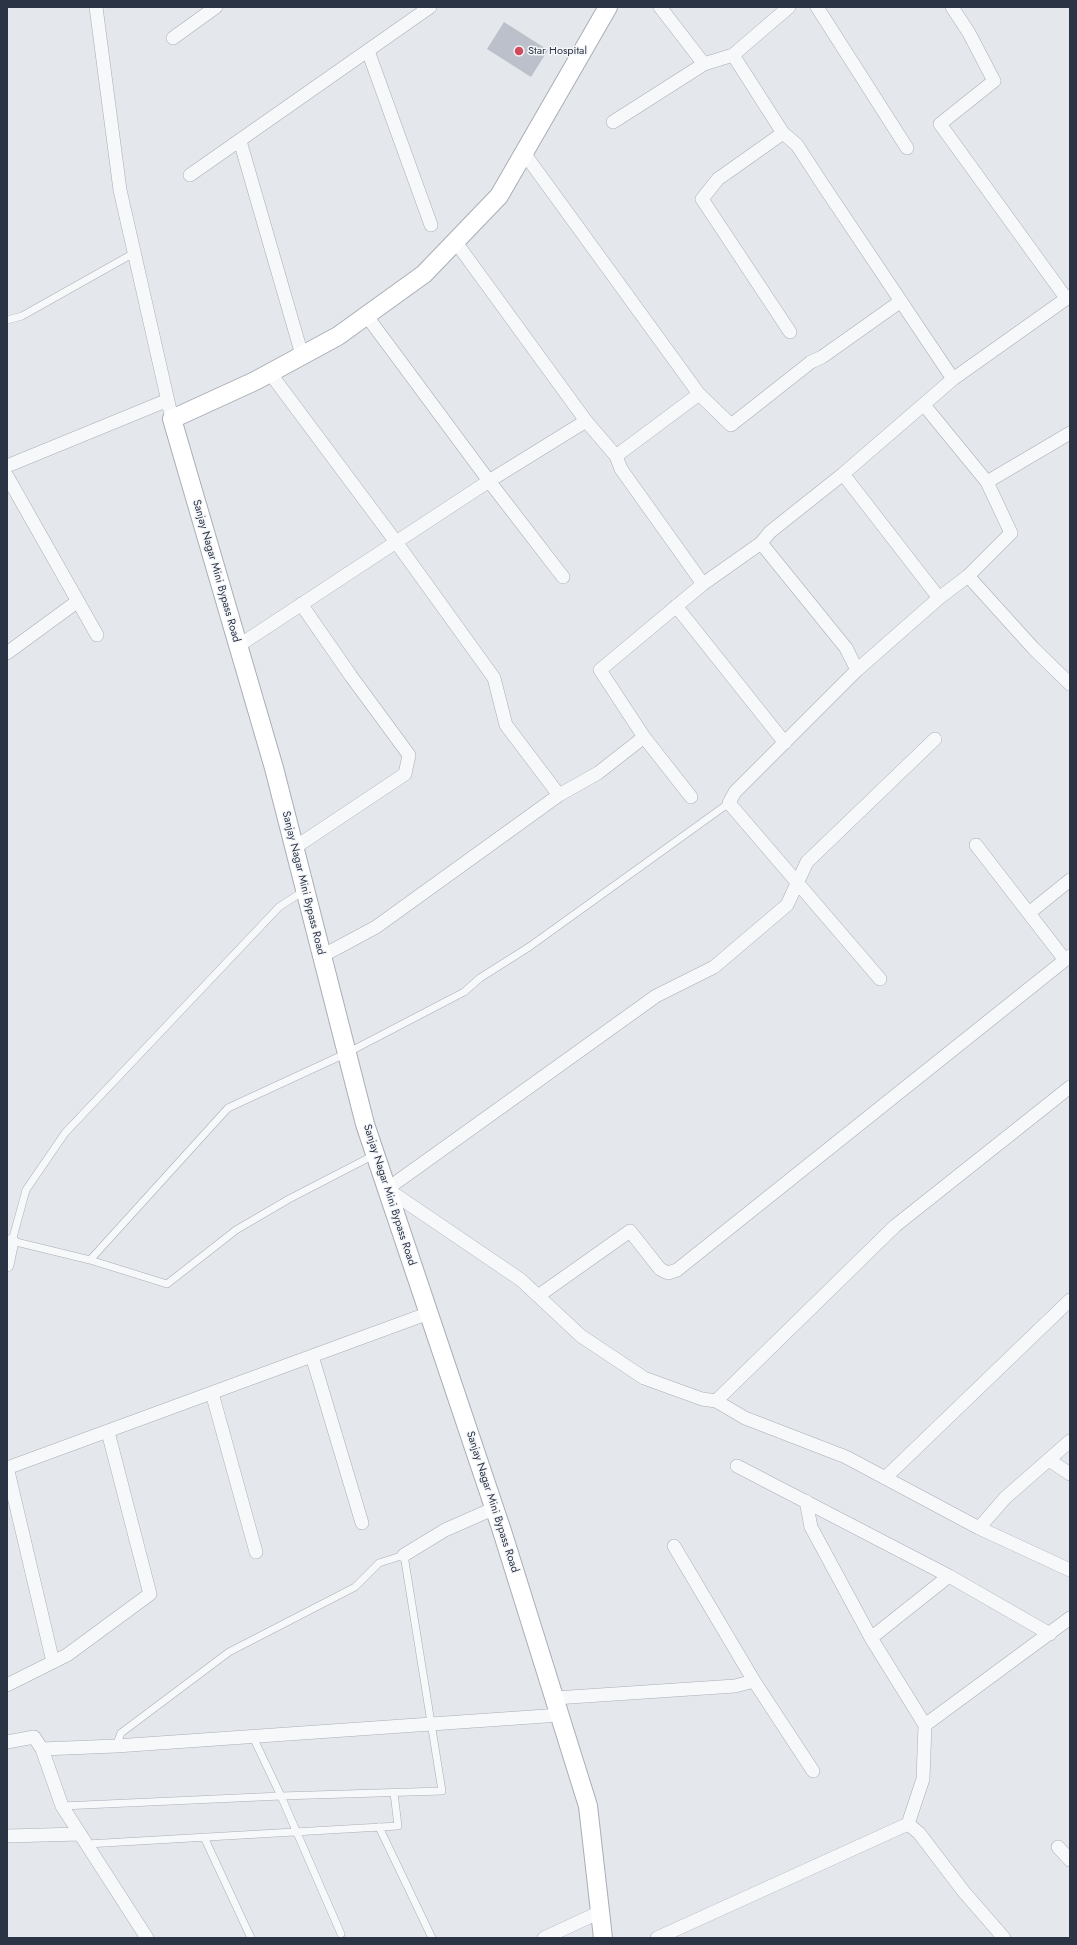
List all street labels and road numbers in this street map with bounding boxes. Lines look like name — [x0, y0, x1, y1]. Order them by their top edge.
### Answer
street label: Sanjay Nagar Mini Bypass Road — [189, 498, 243, 644]
street label: Sanjay Nagar Mini Bypass Road — [279, 810, 327, 956]
street label: Sanjay Nagar Mini Bypass Road — [360, 1123, 418, 1267]
street label: Sanjay Nagar Mini Bypass Road — [463, 1430, 521, 1574]

